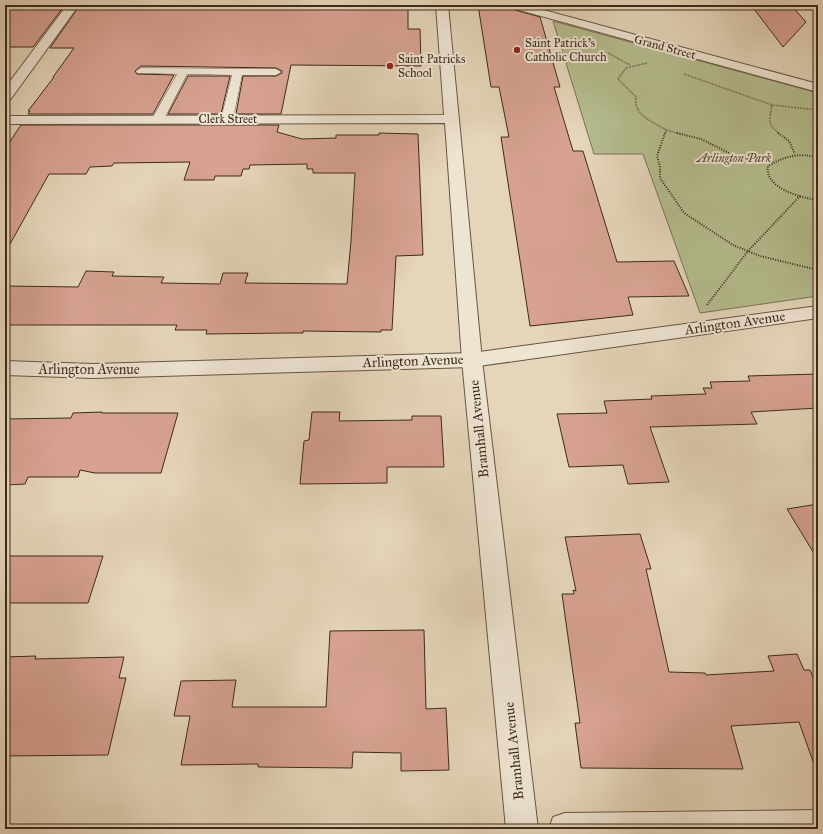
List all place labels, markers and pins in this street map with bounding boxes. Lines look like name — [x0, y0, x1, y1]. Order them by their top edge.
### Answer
place label: Saint Patrick's Catholic Church — [525, 36, 607, 64]
marker: Saint Patrick's Catholic Church — [512, 45, 522, 55]
place label: Saint Patricks School — [398, 52, 465, 80]
marker: Saint Patricks School — [385, 61, 395, 71]

